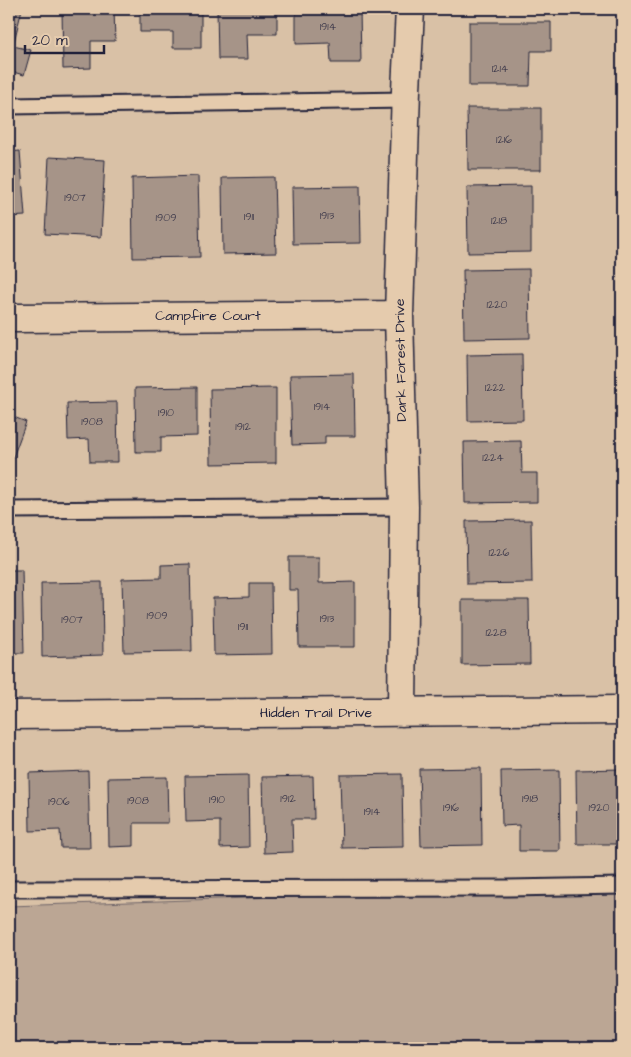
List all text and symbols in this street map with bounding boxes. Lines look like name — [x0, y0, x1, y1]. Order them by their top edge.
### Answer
house number: 1914 — [320, 19, 337, 34]
scale bar — [25, 22, 104, 54]
text: 20 m — [32, 30, 68, 51]
house number: 1214 — [492, 61, 509, 76]
house number: 1216 — [496, 132, 512, 147]
house number: 1907 — [64, 190, 86, 205]
house number: 1913 — [320, 208, 335, 223]
house number: 1911 — [244, 209, 255, 224]
house number: 1909 — [156, 210, 176, 225]
house number: 1218 — [491, 213, 507, 228]
house number: 1220 — [487, 297, 508, 312]
street label: Dark Forest Drive — [390, 298, 412, 422]
street label: Campfire Court — [155, 306, 261, 326]
house number: 1222 — [485, 380, 506, 395]
house number: 1914 — [314, 399, 331, 414]
house number: 1910 — [158, 405, 174, 420]
house number: 1908 — [81, 414, 103, 429]
house number: 1912 — [235, 419, 251, 434]
house number: 1224 — [482, 450, 504, 465]
house number: 1226 — [489, 545, 510, 560]
house number: 1909 — [147, 608, 167, 623]
house number: 1913 — [320, 611, 335, 626]
house number: 1907 — [61, 612, 83, 627]
house number: 1911 — [238, 619, 249, 634]
house number: 1228 — [485, 625, 507, 640]
street label: Hidden Trail Drive — [260, 703, 373, 723]
house number: 1912 — [280, 791, 296, 806]
house number: 1918 — [522, 791, 538, 806]
house number: 1910 — [209, 792, 225, 807]
house number: 1908 — [127, 793, 149, 808]
house number: 1906 — [48, 794, 70, 809]
house number: 1916 — [443, 800, 459, 815]
house number: 1920 — [589, 800, 610, 815]
house number: 1914 — [364, 804, 381, 819]

